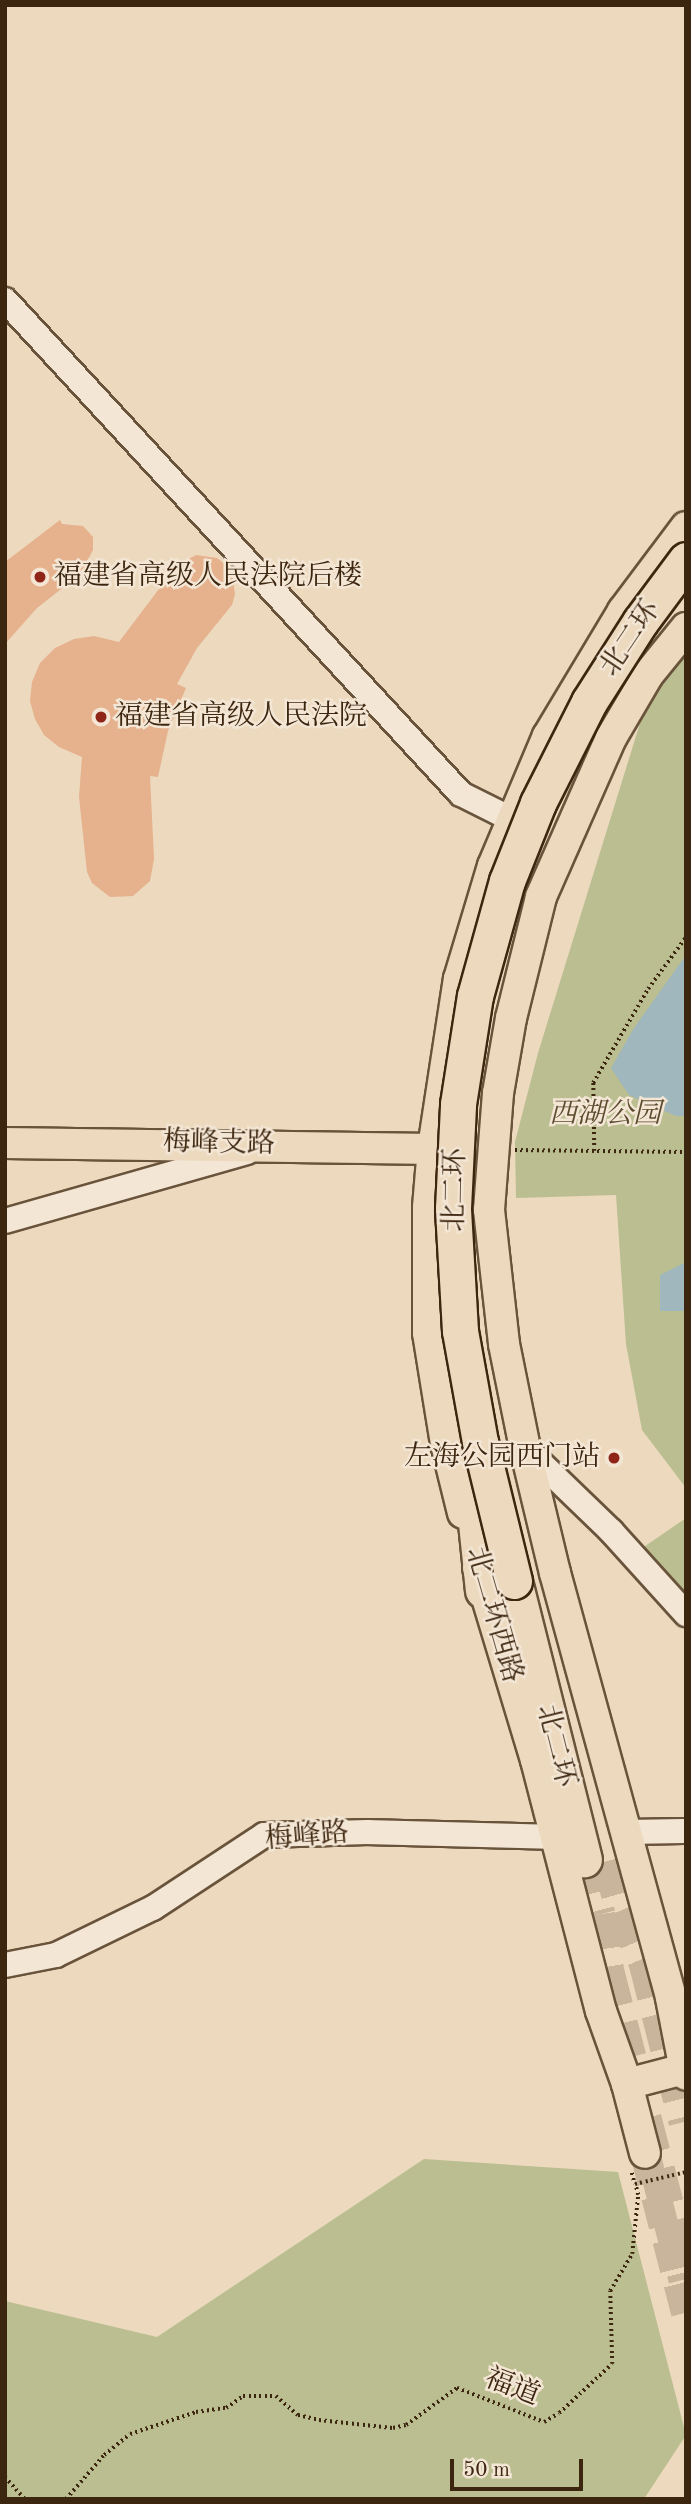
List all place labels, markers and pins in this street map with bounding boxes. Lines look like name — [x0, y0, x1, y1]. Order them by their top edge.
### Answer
place label: 福建省高级人民法院后楼 — [54, 560, 362, 594]
marker: 福建省高级人民法院后楼 — [32, 569, 48, 585]
place label: 福建省高级人民法院 — [115, 700, 367, 734]
marker: 福建省高级人民法院 — [93, 709, 109, 725]
place label: 左海公园西门站 — [404, 1441, 600, 1475]
marker: 左海公园西门站 — [606, 1450, 622, 1466]

